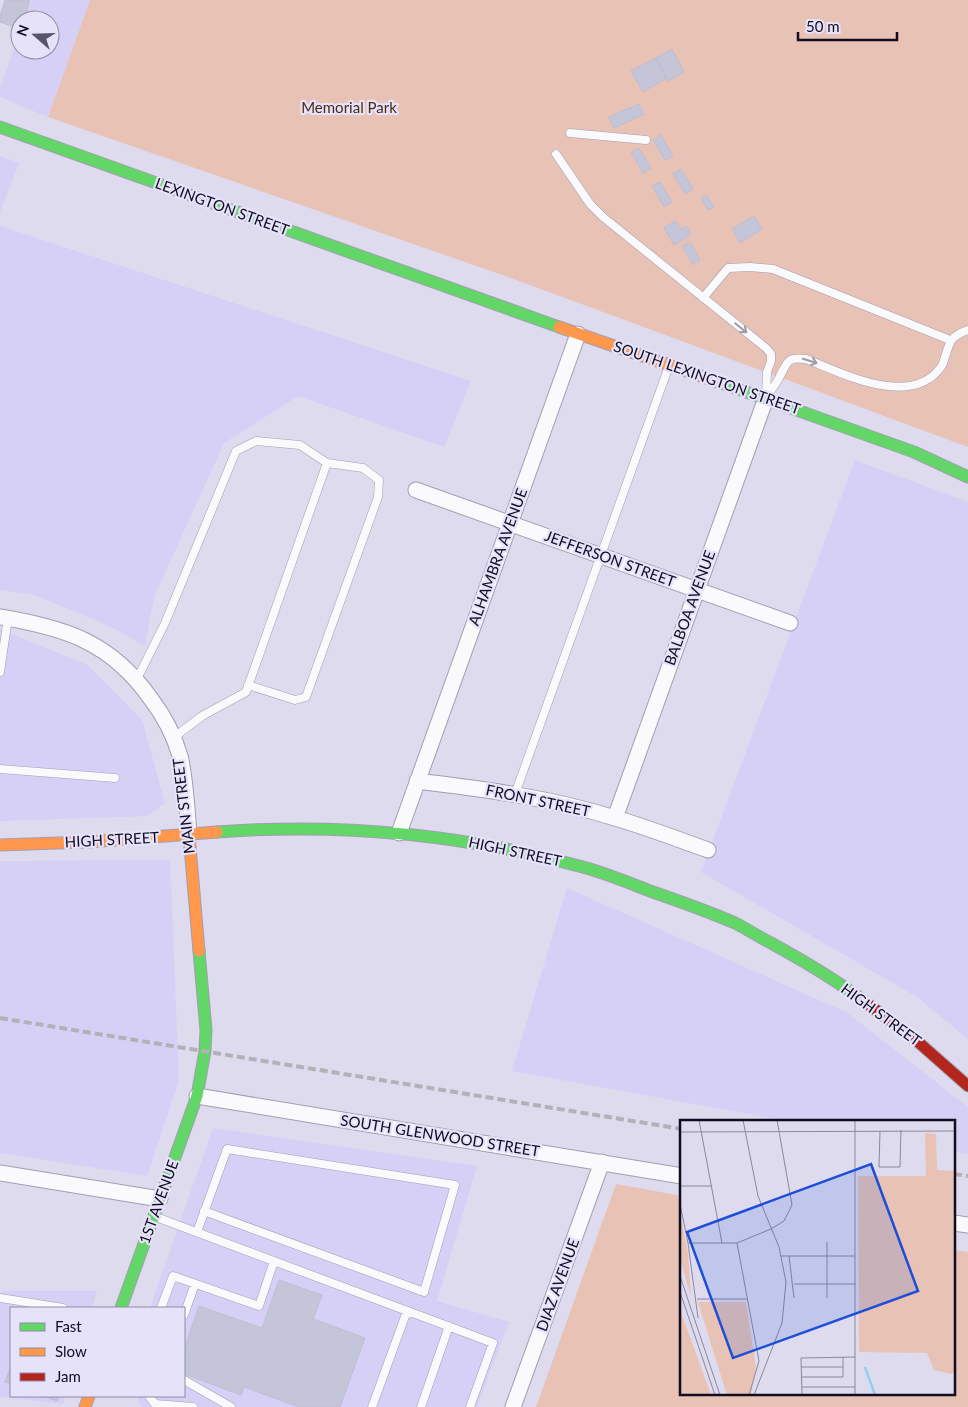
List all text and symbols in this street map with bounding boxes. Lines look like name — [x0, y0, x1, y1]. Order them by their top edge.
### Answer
north arrow — [10, 10, 60, 60]
scale bar — [798, 10, 897, 42]
text: 50 m — [806, 17, 840, 35]
text: N — [12, 22, 32, 38]
park label: Memorial Park — [301, 98, 397, 116]
street label: LEXINGTON STREET — [153, 174, 292, 239]
one-way arrow — [735, 323, 748, 334]
street label: SOUTH LEXINGTON STREET — [612, 337, 803, 418]
one-way arrow — [802, 357, 818, 367]
street label: ALHAMBRA AVENUE — [464, 486, 530, 628]
street label: JEFFERSON STREET — [542, 526, 678, 590]
street label: BALBOA AVENUE — [660, 548, 718, 668]
street label: MAIN STREET — [168, 757, 198, 855]
street label: FRONT STREET — [484, 780, 592, 820]
street label: HIGH STREET — [64, 828, 160, 850]
street label: HIGH STREET — [467, 832, 563, 870]
street label: HIGH STREET — [838, 979, 925, 1049]
street label: SOUTH GLENWOOD STREET — [339, 1110, 541, 1160]
inset map — [680, 1120, 956, 1394]
street label: 1ST AVENUE — [135, 1157, 182, 1246]
street label: DIAZ AVENUE — [532, 1236, 582, 1334]
legend — [10, 1307, 185, 1397]
text: Fast — [55, 1317, 82, 1335]
text: Slow — [55, 1342, 87, 1360]
text: Jam — [55, 1367, 81, 1385]

